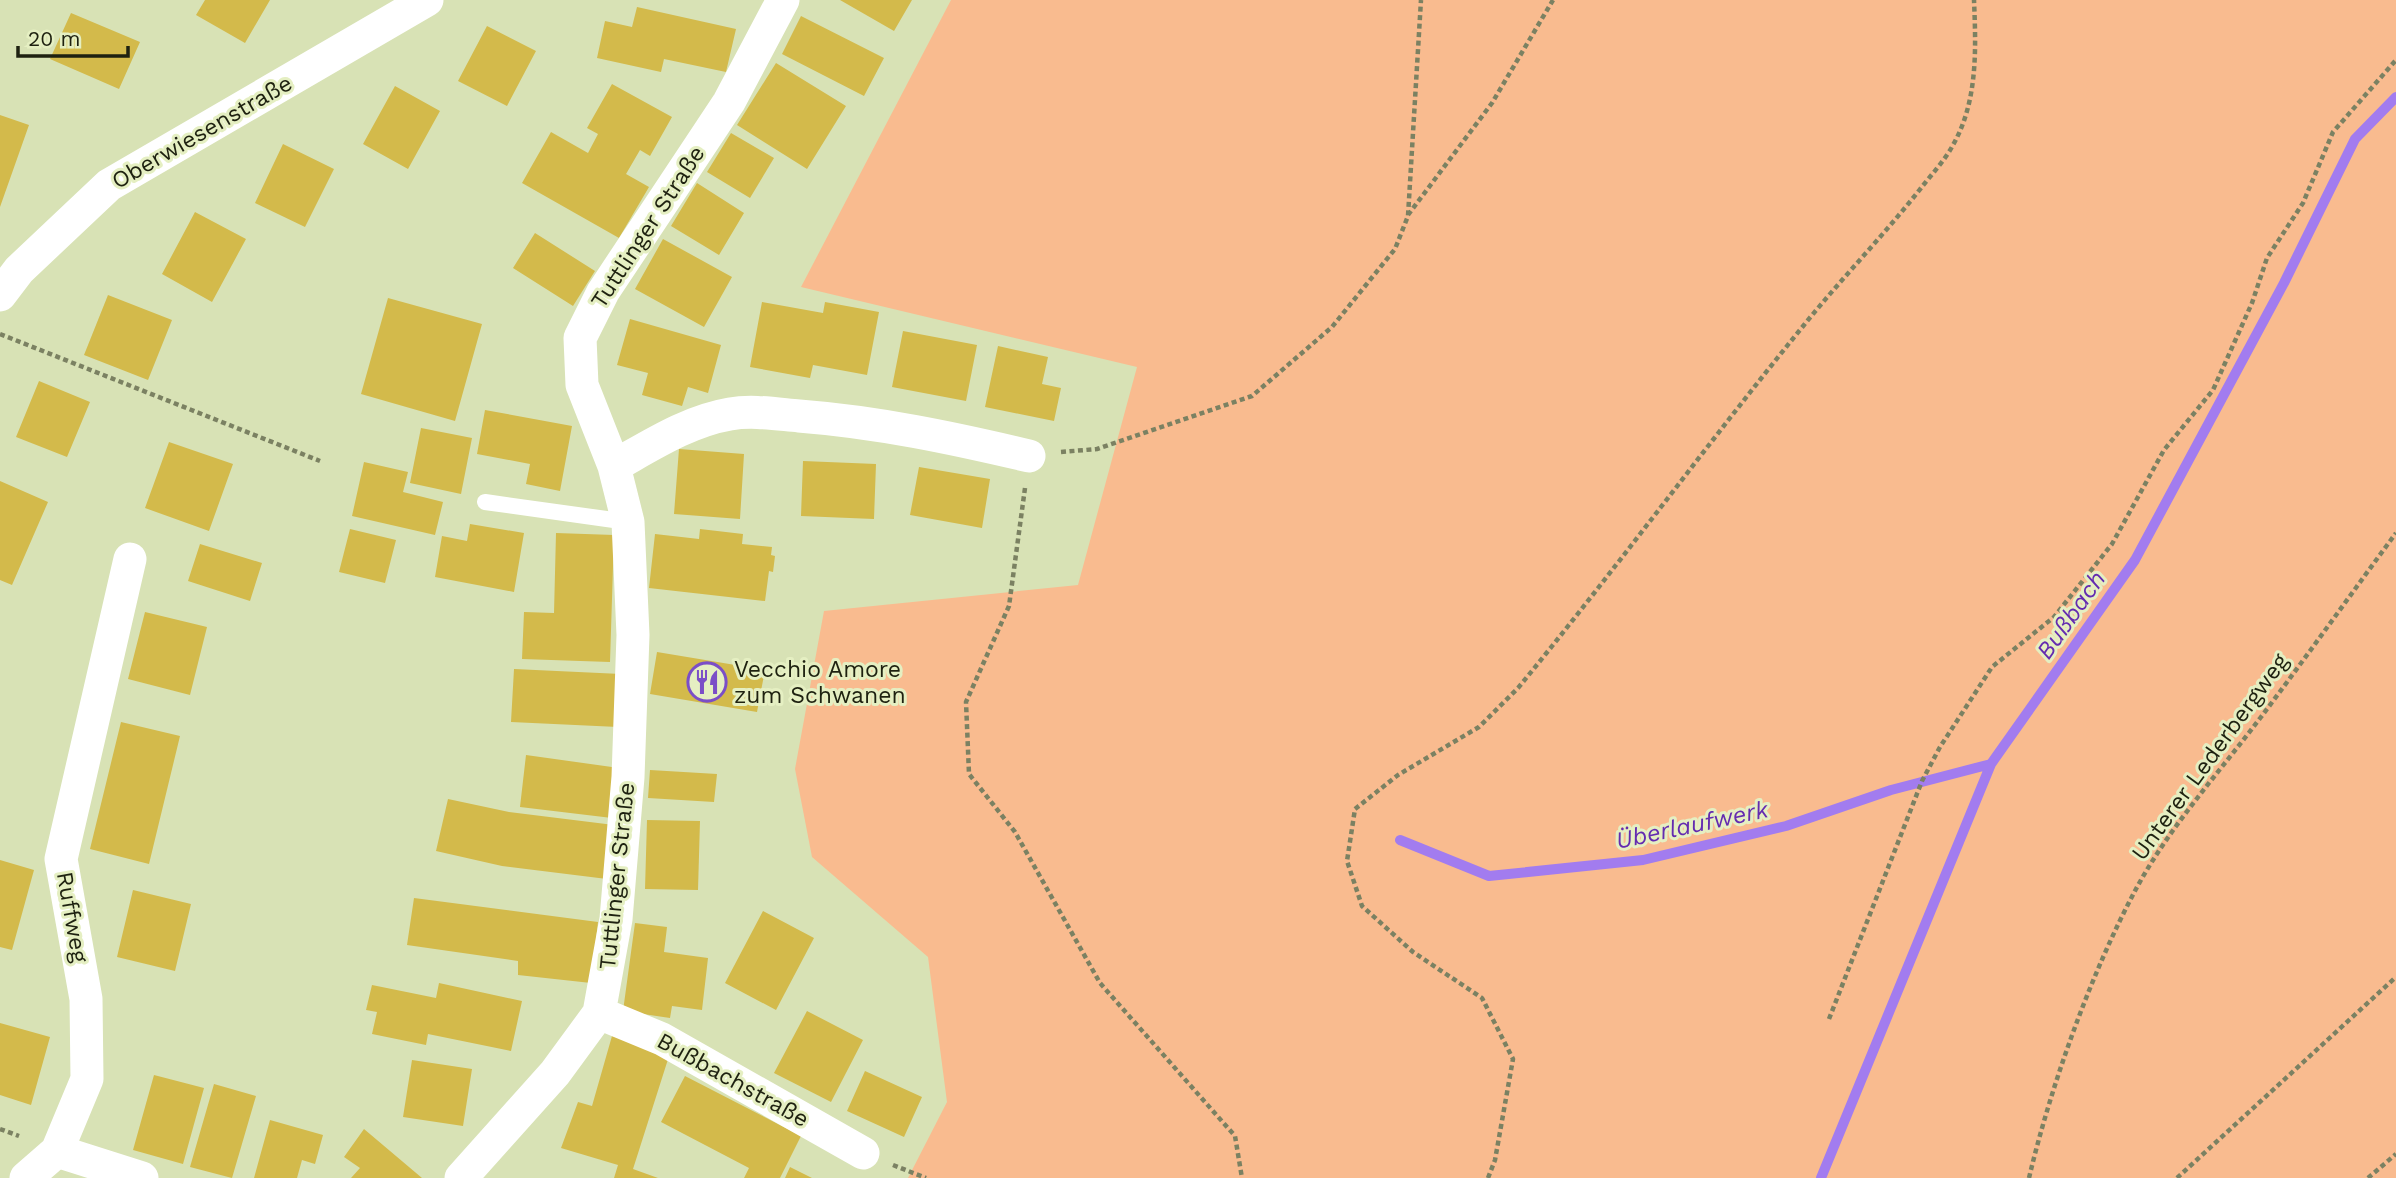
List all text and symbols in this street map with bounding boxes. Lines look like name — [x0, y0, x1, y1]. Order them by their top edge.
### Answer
scale bar — [18, 14, 128, 58]
text: 20 m — [28, 26, 80, 51]
street label: Oberwiesenstraße — [107, 69, 297, 195]
street label: Tuttlinger Straße — [586, 141, 710, 313]
water label: Bußbach — [2031, 566, 2111, 664]
street label: Unterer Lederbergweg — [2126, 648, 2294, 866]
place label: Vecchio Amore zum Schwanen — [734, 656, 906, 709]
restaurant icon: Vecchio Amore zum Schwanen — [686, 661, 728, 703]
street label: Tuttlinger Straße — [594, 781, 640, 971]
water label: Überlaufwerk — [1613, 795, 1772, 855]
street label: Ruffweg — [51, 870, 93, 965]
street label: Bußbachstraße — [652, 1027, 814, 1133]

